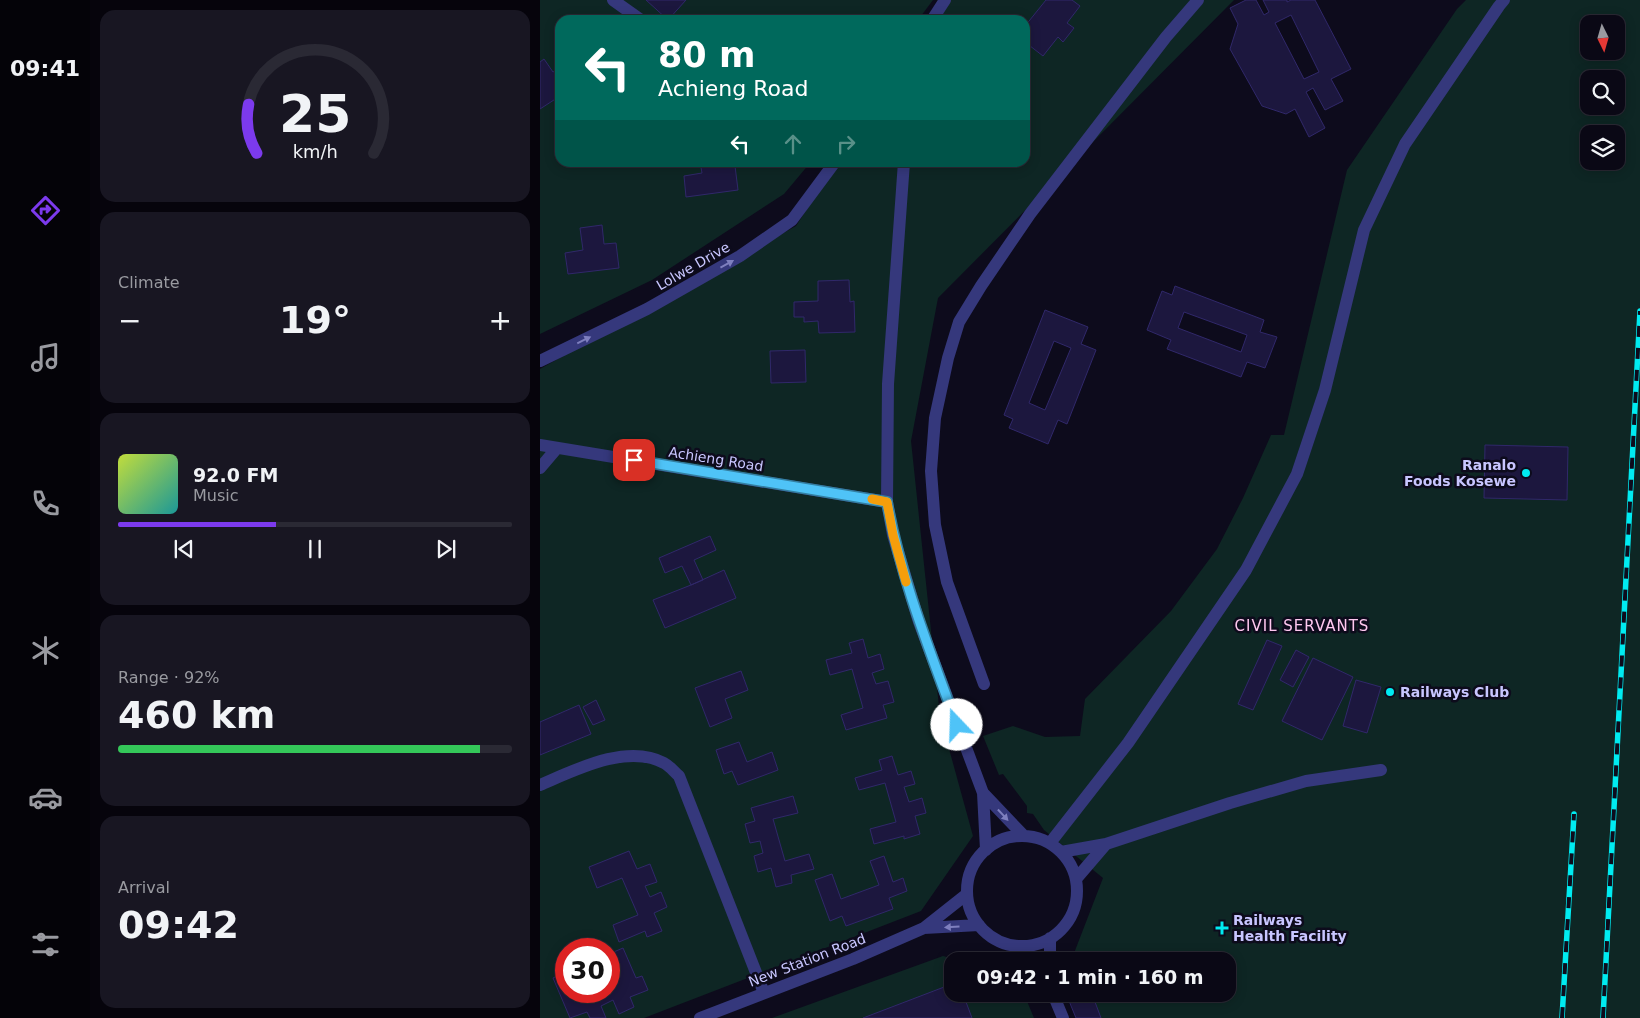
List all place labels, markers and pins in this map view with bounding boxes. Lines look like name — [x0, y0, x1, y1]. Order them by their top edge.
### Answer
pin — [613, 439, 655, 481]
place label: Ranalo Foods Kosewe — [1404, 457, 1516, 489]
marker: Ranalo Foods Kosewe — [1520, 467, 1532, 479]
place label: Railways Club — [1400, 684, 1509, 700]
marker: Railways Club — [1384, 686, 1396, 698]
place label: Railways Health Facility — [1233, 912, 1347, 944]
marker: Railways Health Facility — [1215, 921, 1229, 935]

